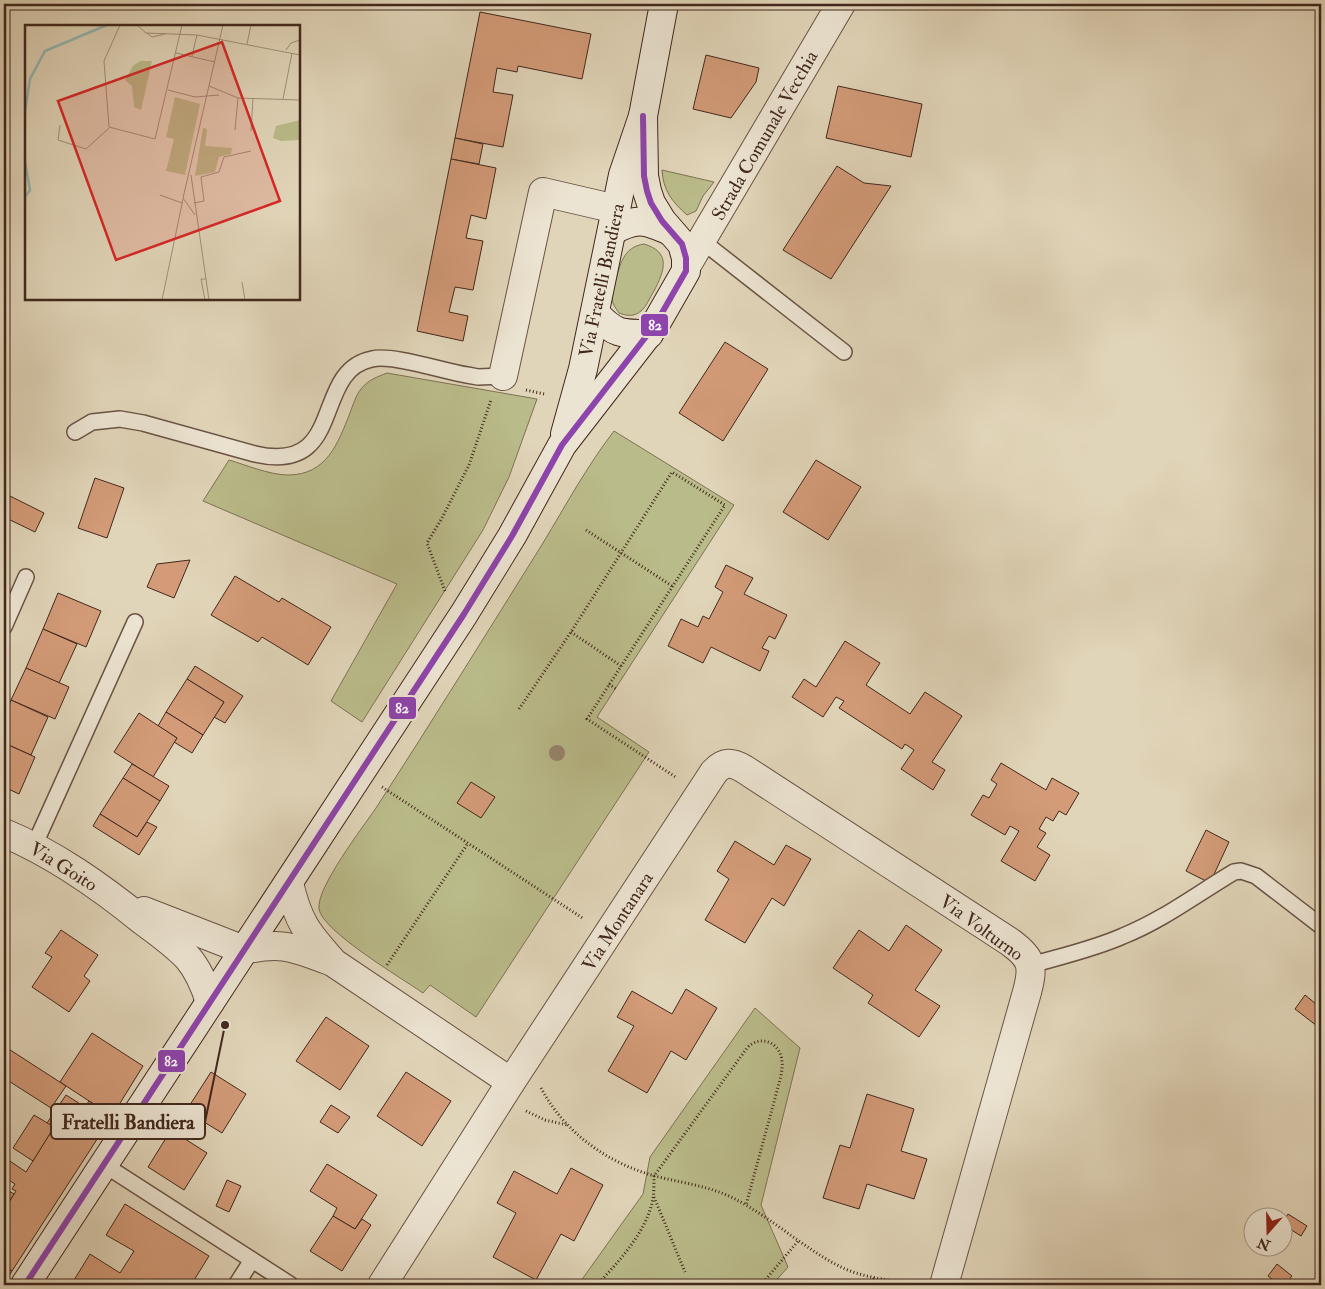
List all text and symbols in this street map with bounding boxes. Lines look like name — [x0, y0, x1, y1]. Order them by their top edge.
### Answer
inset map — [25, 25, 300, 300]
street label: Strada Comunale Vecchia — [706, 46, 823, 225]
street label: Via Fratelli Bandiera — [574, 201, 630, 359]
line badge: 82 — [640, 313, 669, 337]
text: 82 — [648, 317, 662, 334]
line badge: 82 — [388, 696, 417, 720]
text: 82 — [395, 700, 409, 717]
street label: Via Goito — [25, 837, 102, 897]
street label: Via Montanara — [577, 867, 659, 976]
street label: Via Volturno — [935, 889, 1028, 966]
line badge: 82 — [157, 1049, 186, 1073]
text: 82 — [164, 1053, 178, 1070]
callout: Fratelli Bandiera — [51, 1104, 205, 1139]
text: Fratelli Bandiera — [61, 1110, 195, 1135]
north arrow — [1242, 1206, 1292, 1256]
text: N — [1254, 1233, 1273, 1254]

